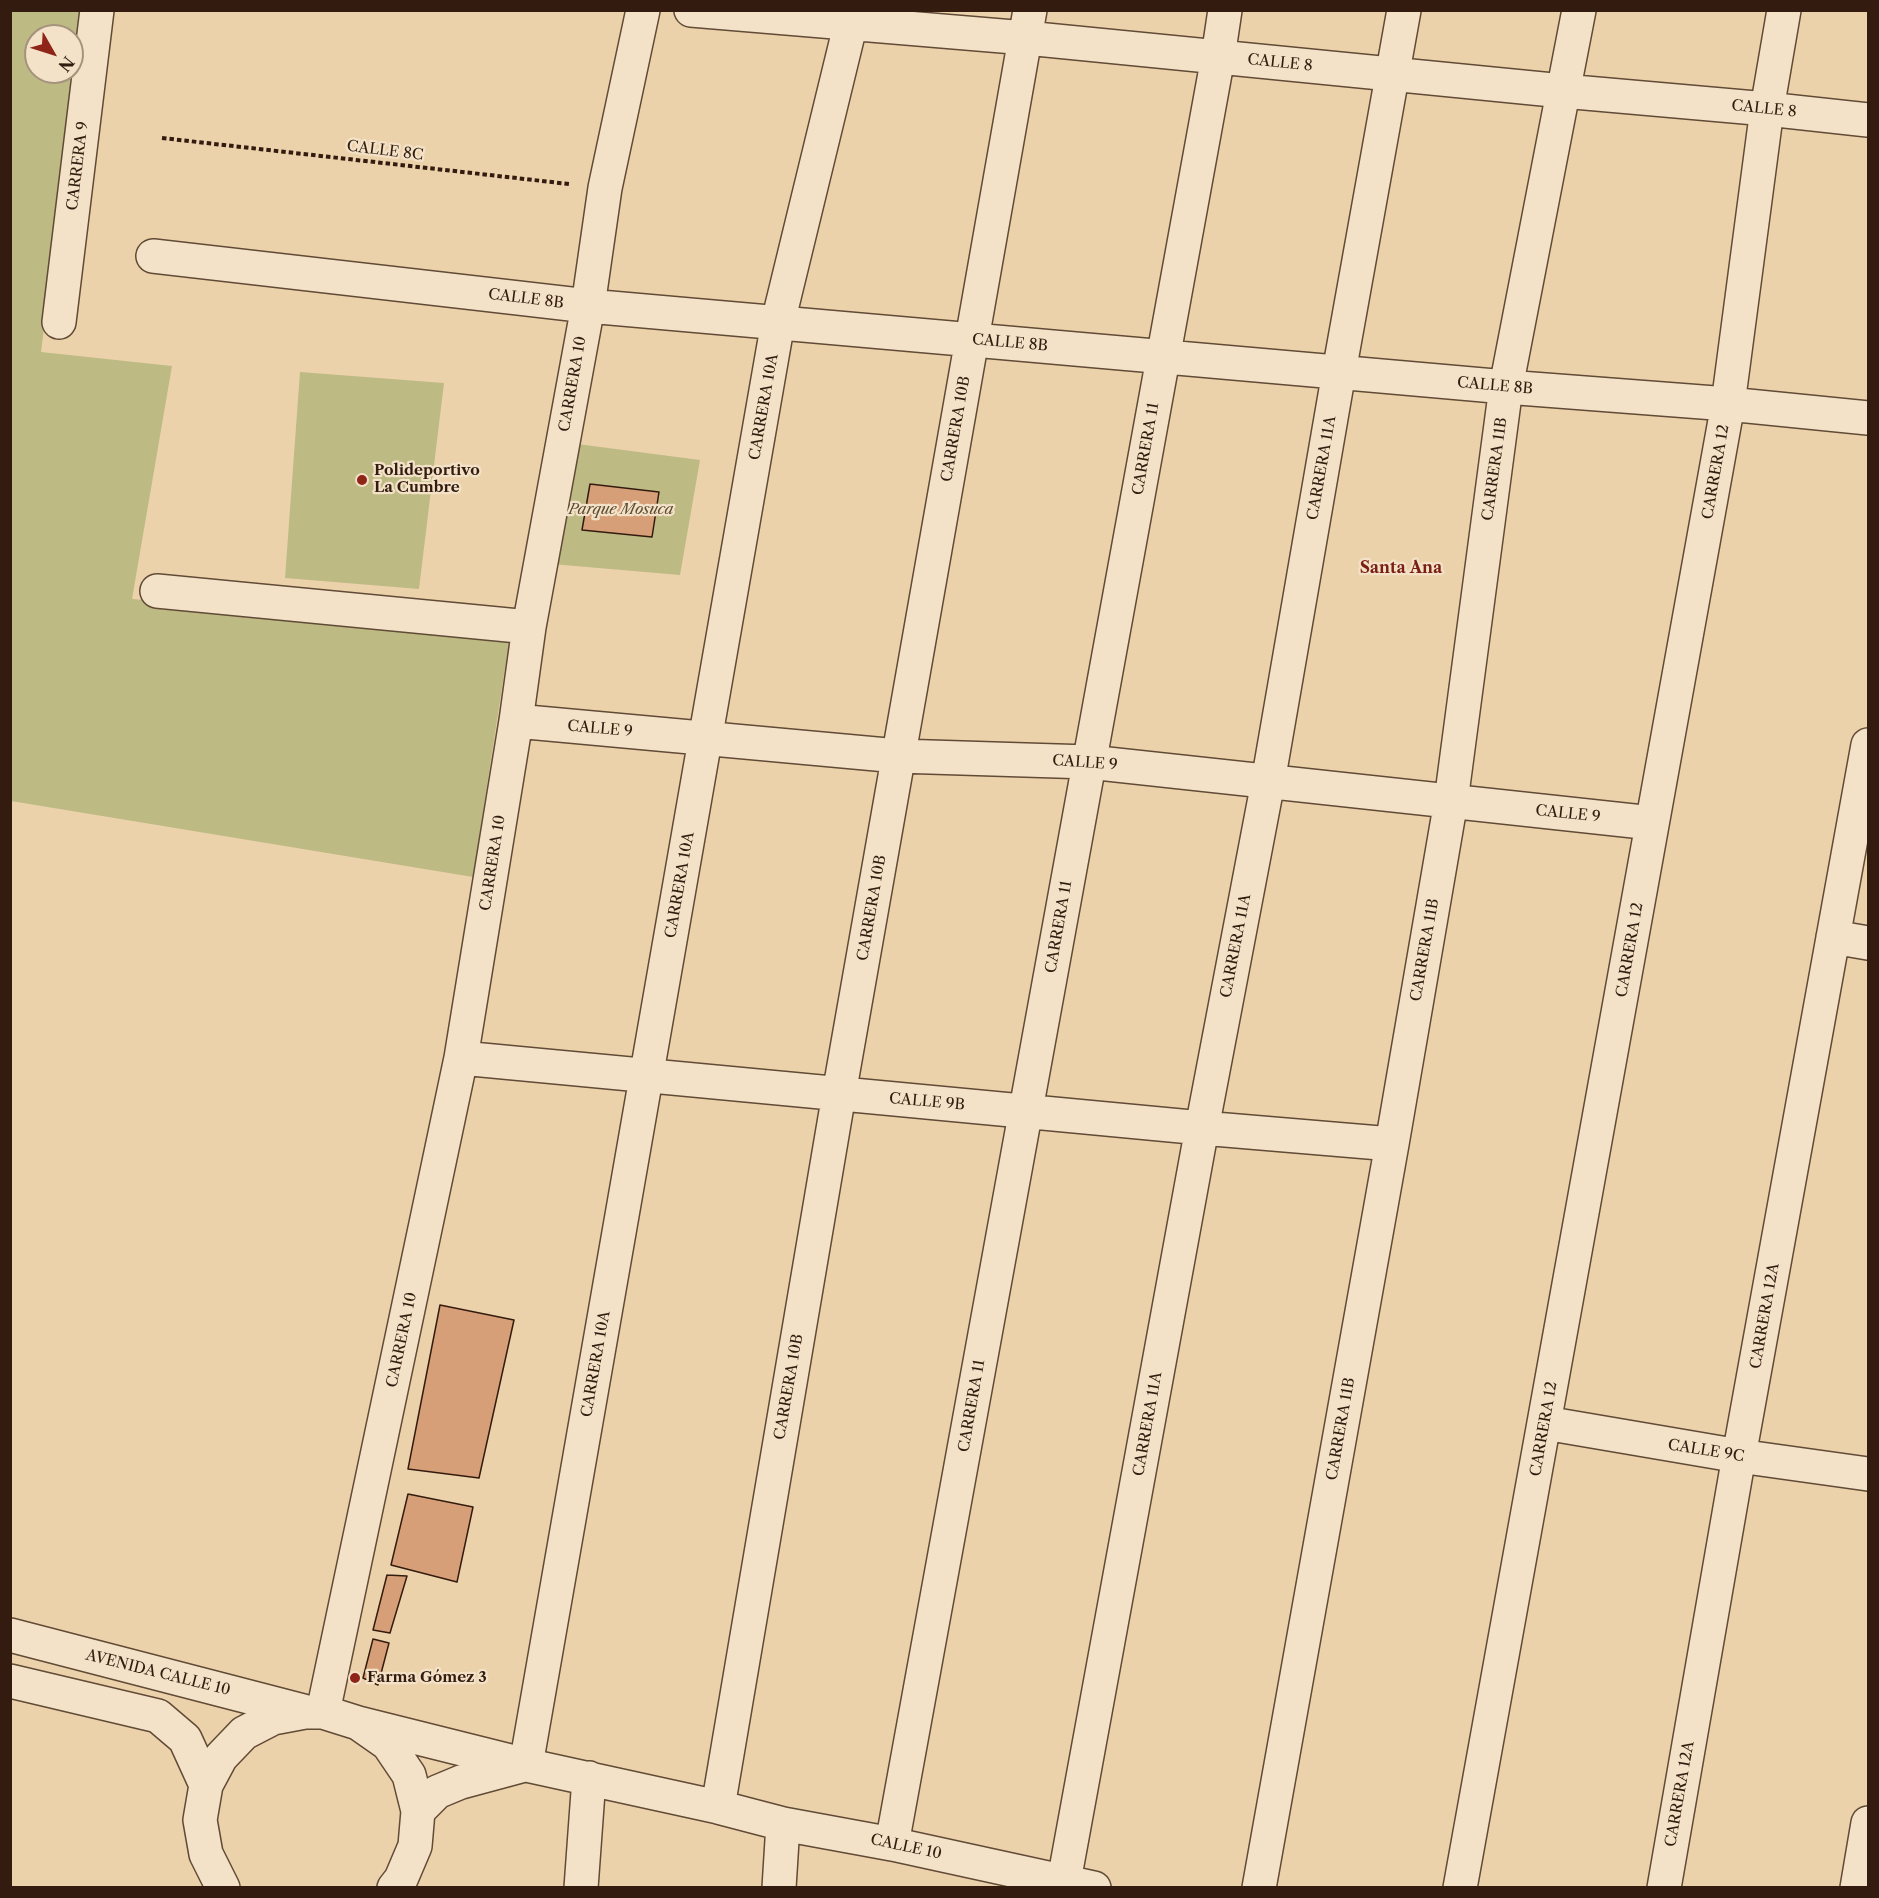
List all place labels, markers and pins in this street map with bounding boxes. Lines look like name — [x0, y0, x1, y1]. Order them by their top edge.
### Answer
place label: Polideportivo La Cumbre — [374, 462, 480, 497]
marker: Polideportivo La Cumbre — [355, 473, 369, 487]
place label: Farma Gómez 3 — [367, 1669, 487, 1687]
marker: Farma Gómez 3 — [348, 1671, 362, 1685]

